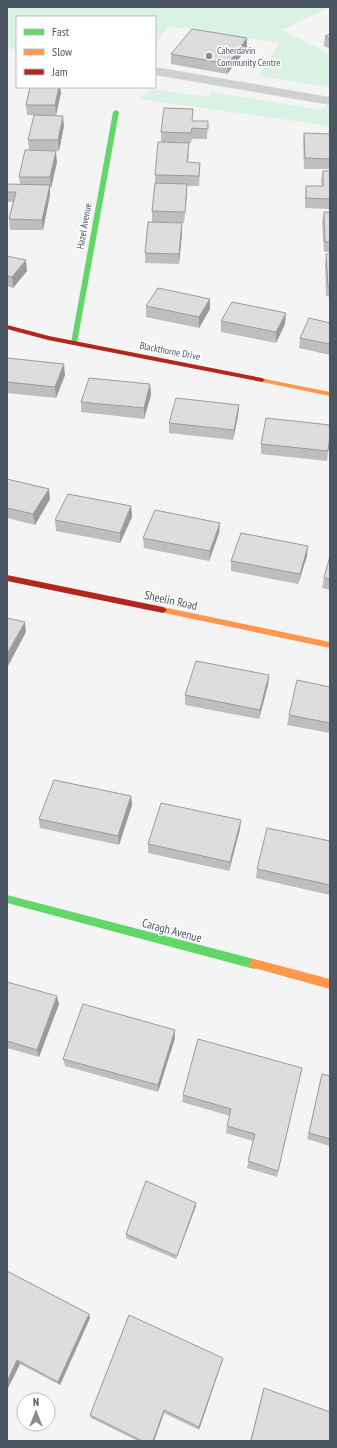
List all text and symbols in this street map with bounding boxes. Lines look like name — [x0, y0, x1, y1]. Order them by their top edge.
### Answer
legend — [16, 16, 156, 88]
text: Fast — [52, 24, 70, 39]
text: Slow — [52, 44, 73, 59]
place label: Caherdavin Community Centre — [217, 44, 280, 69]
marker: Caherdavin Community Centre — [204, 51, 214, 61]
text: Jam — [51, 64, 68, 79]
street label: Hazel Avenue — [74, 202, 94, 250]
street label: Blackthorne Drive — [139, 339, 201, 363]
street label: Sheelin Road — [143, 587, 199, 613]
street label: Caragh Avenue — [140, 915, 204, 945]
north arrow — [16, 1392, 56, 1432]
text: N — [33, 1395, 39, 1409]

